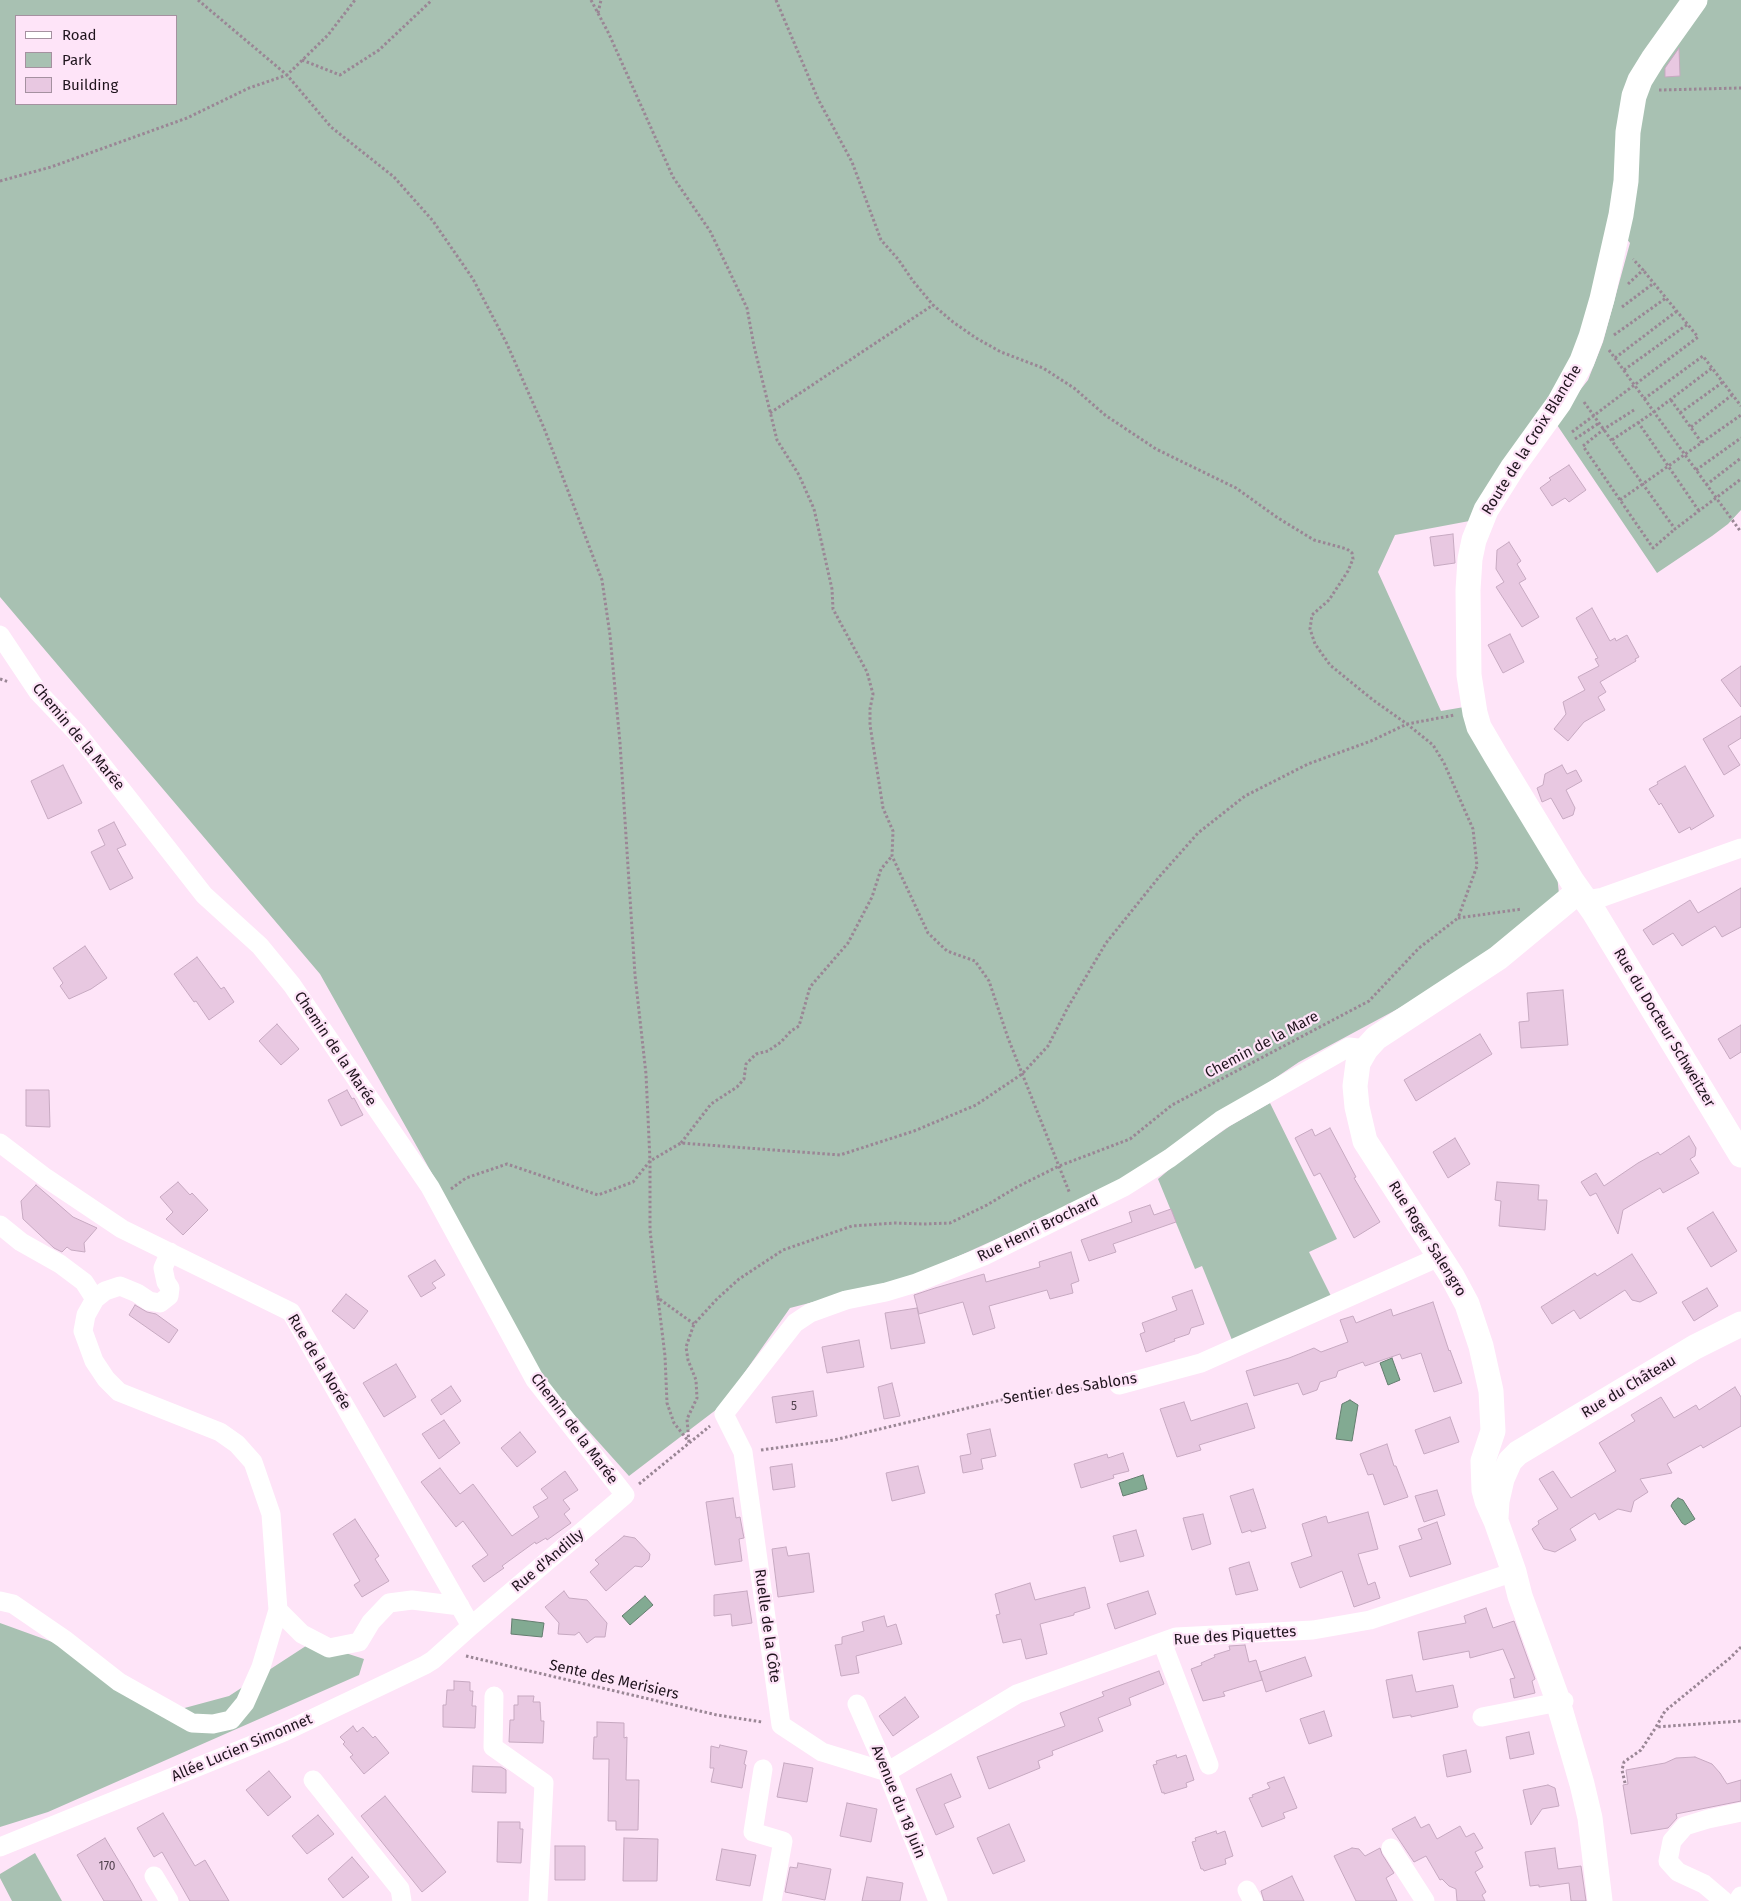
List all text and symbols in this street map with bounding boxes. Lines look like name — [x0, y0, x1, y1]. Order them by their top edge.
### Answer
legend — [15, 15, 178, 105]
text: Road — [62, 26, 97, 44]
text: Park — [62, 51, 92, 69]
text: Building — [62, 76, 118, 94]
street label: Route de la Croix Blanche — [1478, 362, 1586, 518]
street label: Chemin de la Marée — [28, 680, 128, 794]
street label: Rue du Docteur Schweitzer — [1609, 945, 1719, 1111]
street label: Chemin de la Marée — [290, 988, 380, 1110]
street label: Chemin de la Mare — [1202, 1007, 1322, 1083]
street label: Rue Roger Salengro — [1384, 1178, 1470, 1300]
street label: Rue Henri Brochard — [974, 1192, 1102, 1266]
street label: Rue de la Norée — [283, 1311, 355, 1413]
street label: Rue du Château — [1579, 1352, 1679, 1422]
street label: Chemin de la Marée — [526, 1370, 622, 1488]
street label: Sentier des Sablons — [1002, 1370, 1138, 1408]
house number: 5 — [791, 1400, 797, 1414]
street label: Rue d'Andilly — [508, 1526, 588, 1596]
street label: Ruelle de la Côte — [750, 1568, 784, 1684]
street label: Rue des Piquettes — [1173, 1623, 1297, 1649]
street label: Sente des Merisiers — [547, 1656, 681, 1704]
street label: Allée Lucien Simonnet — [169, 1710, 315, 1786]
street label: Avenue du 18 Juin — [867, 1743, 929, 1861]
house number: 170 — [98, 1860, 116, 1874]

